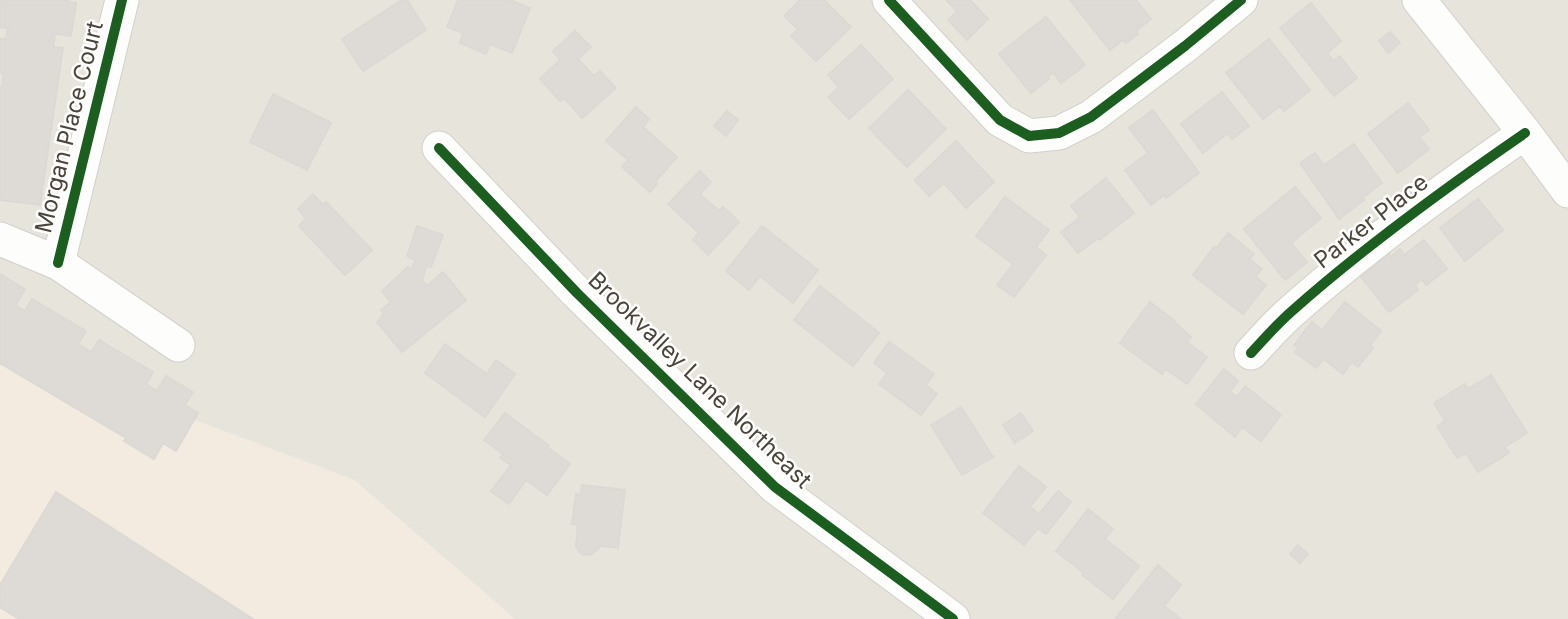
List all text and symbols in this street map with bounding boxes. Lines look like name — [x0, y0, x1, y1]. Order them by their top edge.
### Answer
street label: Morgan Place Court — [29, 18, 109, 236]
street label: Parker Place — [1308, 168, 1434, 274]
street label: Brookvalley Lane Northeast — [583, 266, 818, 494]

